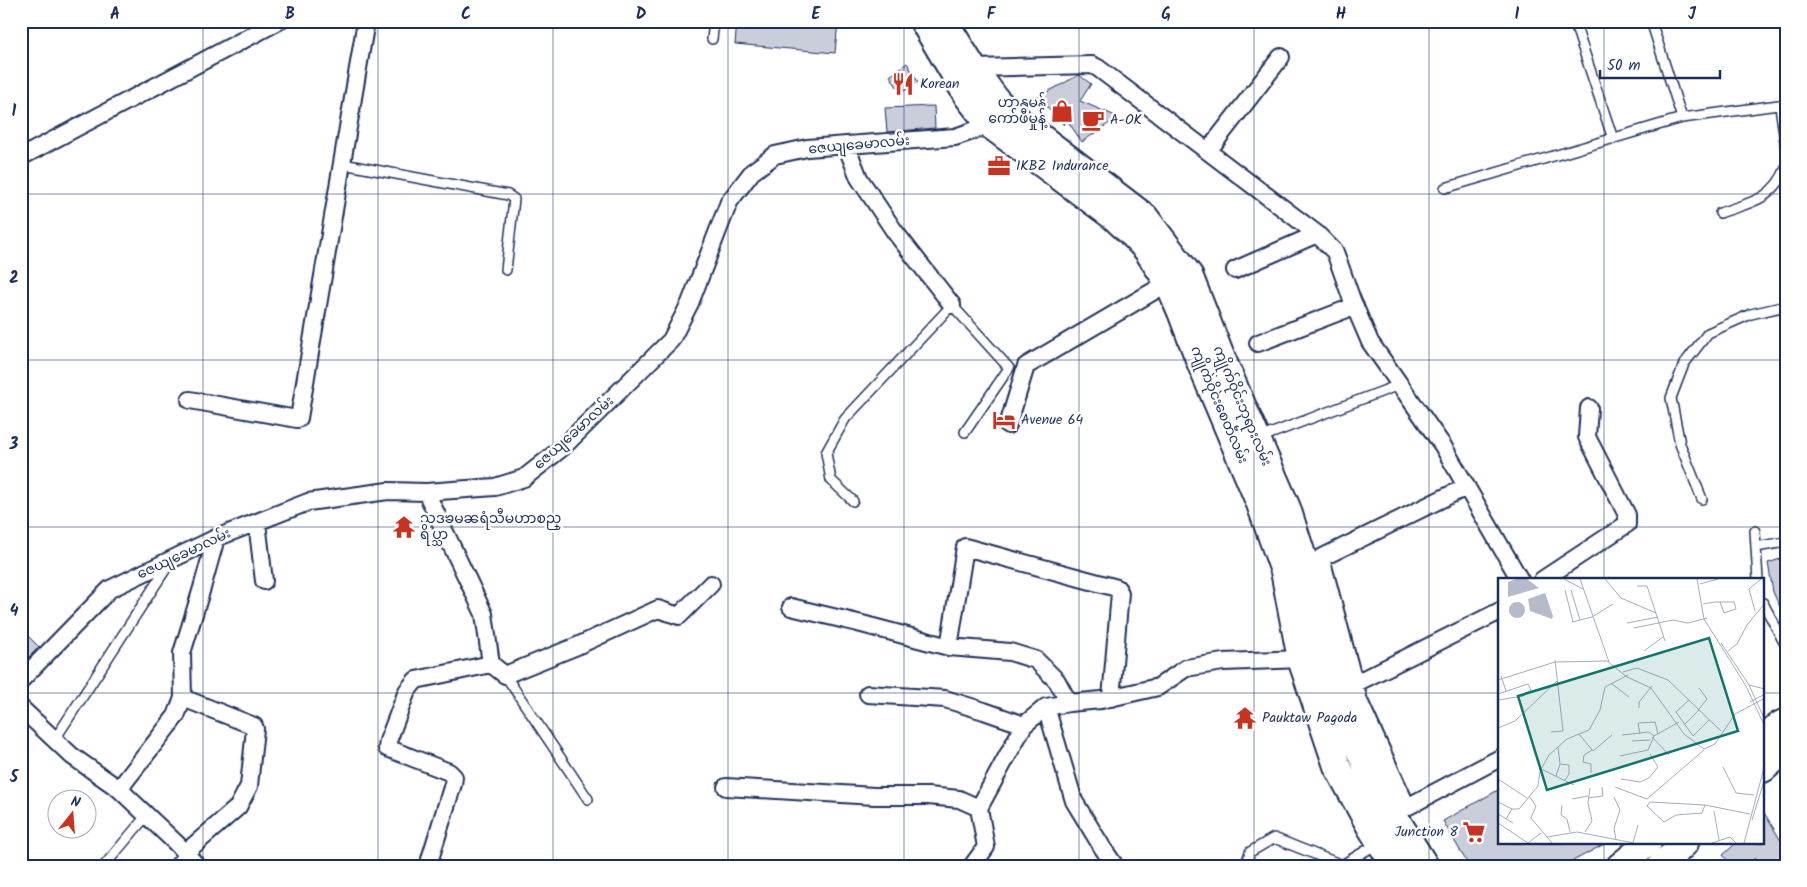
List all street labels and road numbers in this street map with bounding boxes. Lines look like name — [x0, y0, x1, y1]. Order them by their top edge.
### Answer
street label: ဇေယျခေမာလမ်း — [807, 130, 911, 160]
street label: ကျိုက်ဝိုင်းဘုရားလမ်း — [1207, 342, 1277, 470]
street label: ကျိုက်ဝိုင်းစေတီလမ်း — [1184, 343, 1254, 467]
street label: ဇေယျခေမာလမ်း — [529, 391, 619, 475]
street label: ဇေယျခေမာလမ်း — [133, 523, 235, 585]

